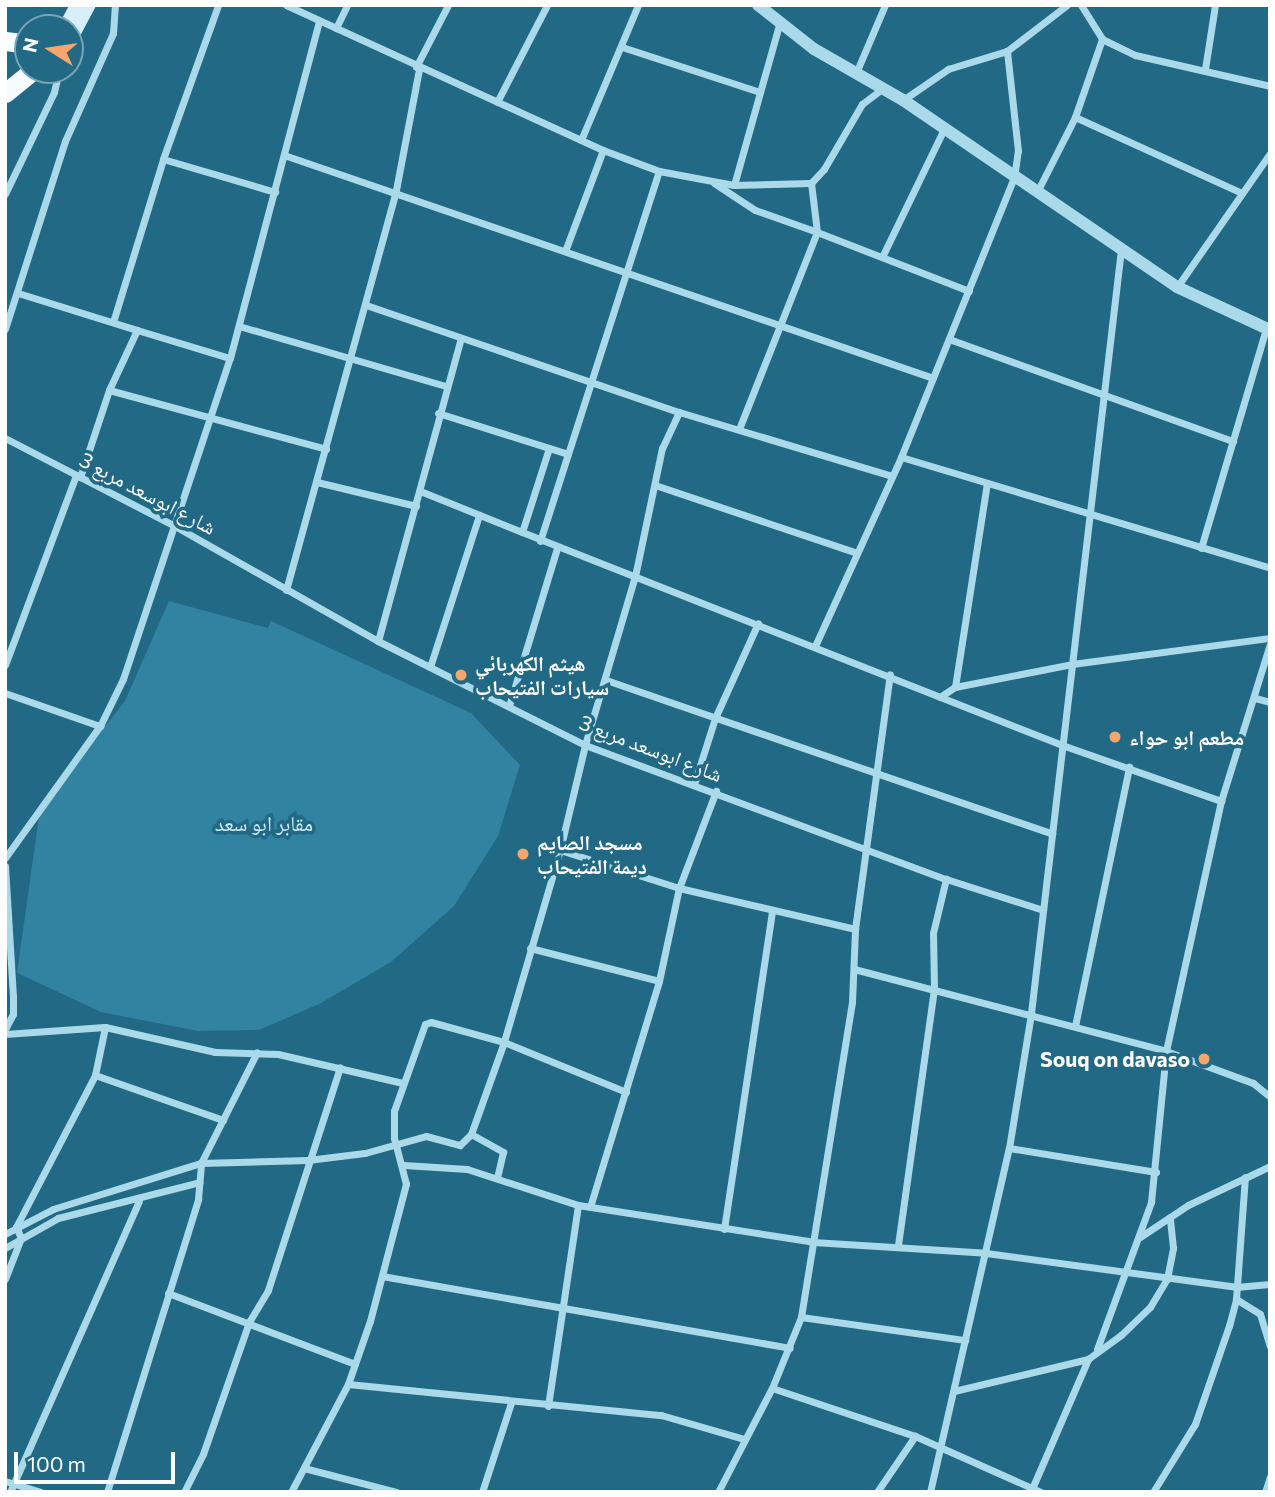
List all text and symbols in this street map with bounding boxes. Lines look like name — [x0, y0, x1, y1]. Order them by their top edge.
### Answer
north arrow — [14, 14, 84, 84]
text: N — [17, 36, 43, 54]
street label: شارع ابوسعد مربع 3 — [75, 446, 221, 540]
place label: هيثم الكهربائي سيارات الفتيحاب — [475, 650, 609, 700]
marker: هيثم الكهربائي سيارات الفتيحاب — [453, 667, 469, 683]
street label: شارع ابوسعد مربع 3 — [576, 709, 726, 787]
place label: مطعم ابو حواء — [1129, 724, 1244, 750]
marker: مطعم ابو حواء — [1107, 729, 1123, 745]
park label: مقابر ابو سعد — [215, 810, 313, 836]
place label: مسجد الصايم ديمة الفتيحاب — [537, 829, 647, 879]
marker: مسجد الصايم ديمة الفتيحاب — [515, 846, 531, 862]
place label: Souq on davaso — [1040, 1046, 1190, 1072]
marker: Souq on davaso — [1196, 1051, 1212, 1067]
scale bar — [18, 1438, 178, 1482]
text: 100 m — [27, 1451, 86, 1476]

